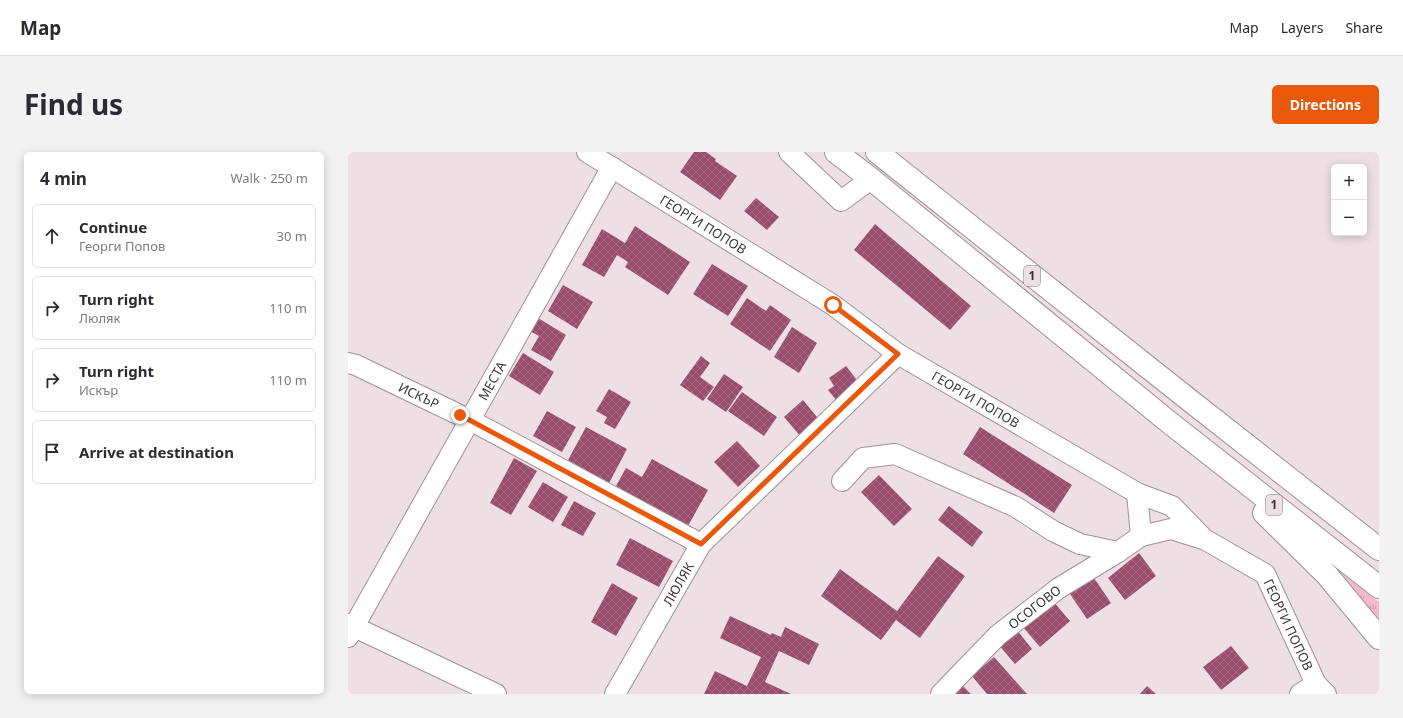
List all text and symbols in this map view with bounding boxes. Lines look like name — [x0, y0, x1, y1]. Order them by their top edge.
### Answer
text: Map — [20, 15, 61, 41]
text: Map — [1230, 18, 1259, 37]
text: Layers — [1281, 18, 1323, 37]
text: Share — [1345, 18, 1383, 37]
text: Find us — [24, 85, 123, 123]
button: Directions — [1272, 85, 1379, 124]
map controls — [1331, 164, 1367, 236]
button: + — [1331, 164, 1367, 200]
text: 4 min — [40, 167, 87, 190]
text: Walk · 250 m — [230, 169, 308, 187]
street label: ГЕОРГИ ПОПОВ — [657, 191, 750, 258]
button: − — [1331, 200, 1367, 236]
text: Continue — [79, 217, 147, 237]
icon: ahead — [41, 225, 63, 247]
text: 30 m — [277, 227, 307, 245]
text: Георги Попов — [79, 237, 165, 255]
road number: 1 — [1024, 266, 1040, 286]
text: Turn right — [79, 289, 154, 309]
route start — [824, 296, 842, 314]
icon: right — [41, 297, 63, 319]
text: 110 m — [269, 299, 307, 317]
text: Люляк — [79, 309, 121, 327]
street label: МЕСТА — [474, 357, 510, 403]
text: Turn right — [79, 361, 154, 381]
street label: ГЕОРГИ ПОПОВ — [928, 367, 1023, 432]
icon: right — [41, 369, 63, 391]
text: 110 m — [269, 371, 307, 389]
street label: ИСКЪР — [396, 378, 442, 413]
text: Искър — [79, 381, 118, 399]
route end — [451, 406, 469, 424]
icon: arrive — [41, 441, 63, 463]
text: Arrive at destination — [79, 442, 234, 462]
road number: 1 — [1266, 495, 1282, 515]
street label: ЛЮЛЯК — [659, 559, 698, 609]
street label: ГЕОРГИ ПОПОВ — [1260, 576, 1317, 673]
street label: ОСОГОВО — [1004, 581, 1065, 633]

